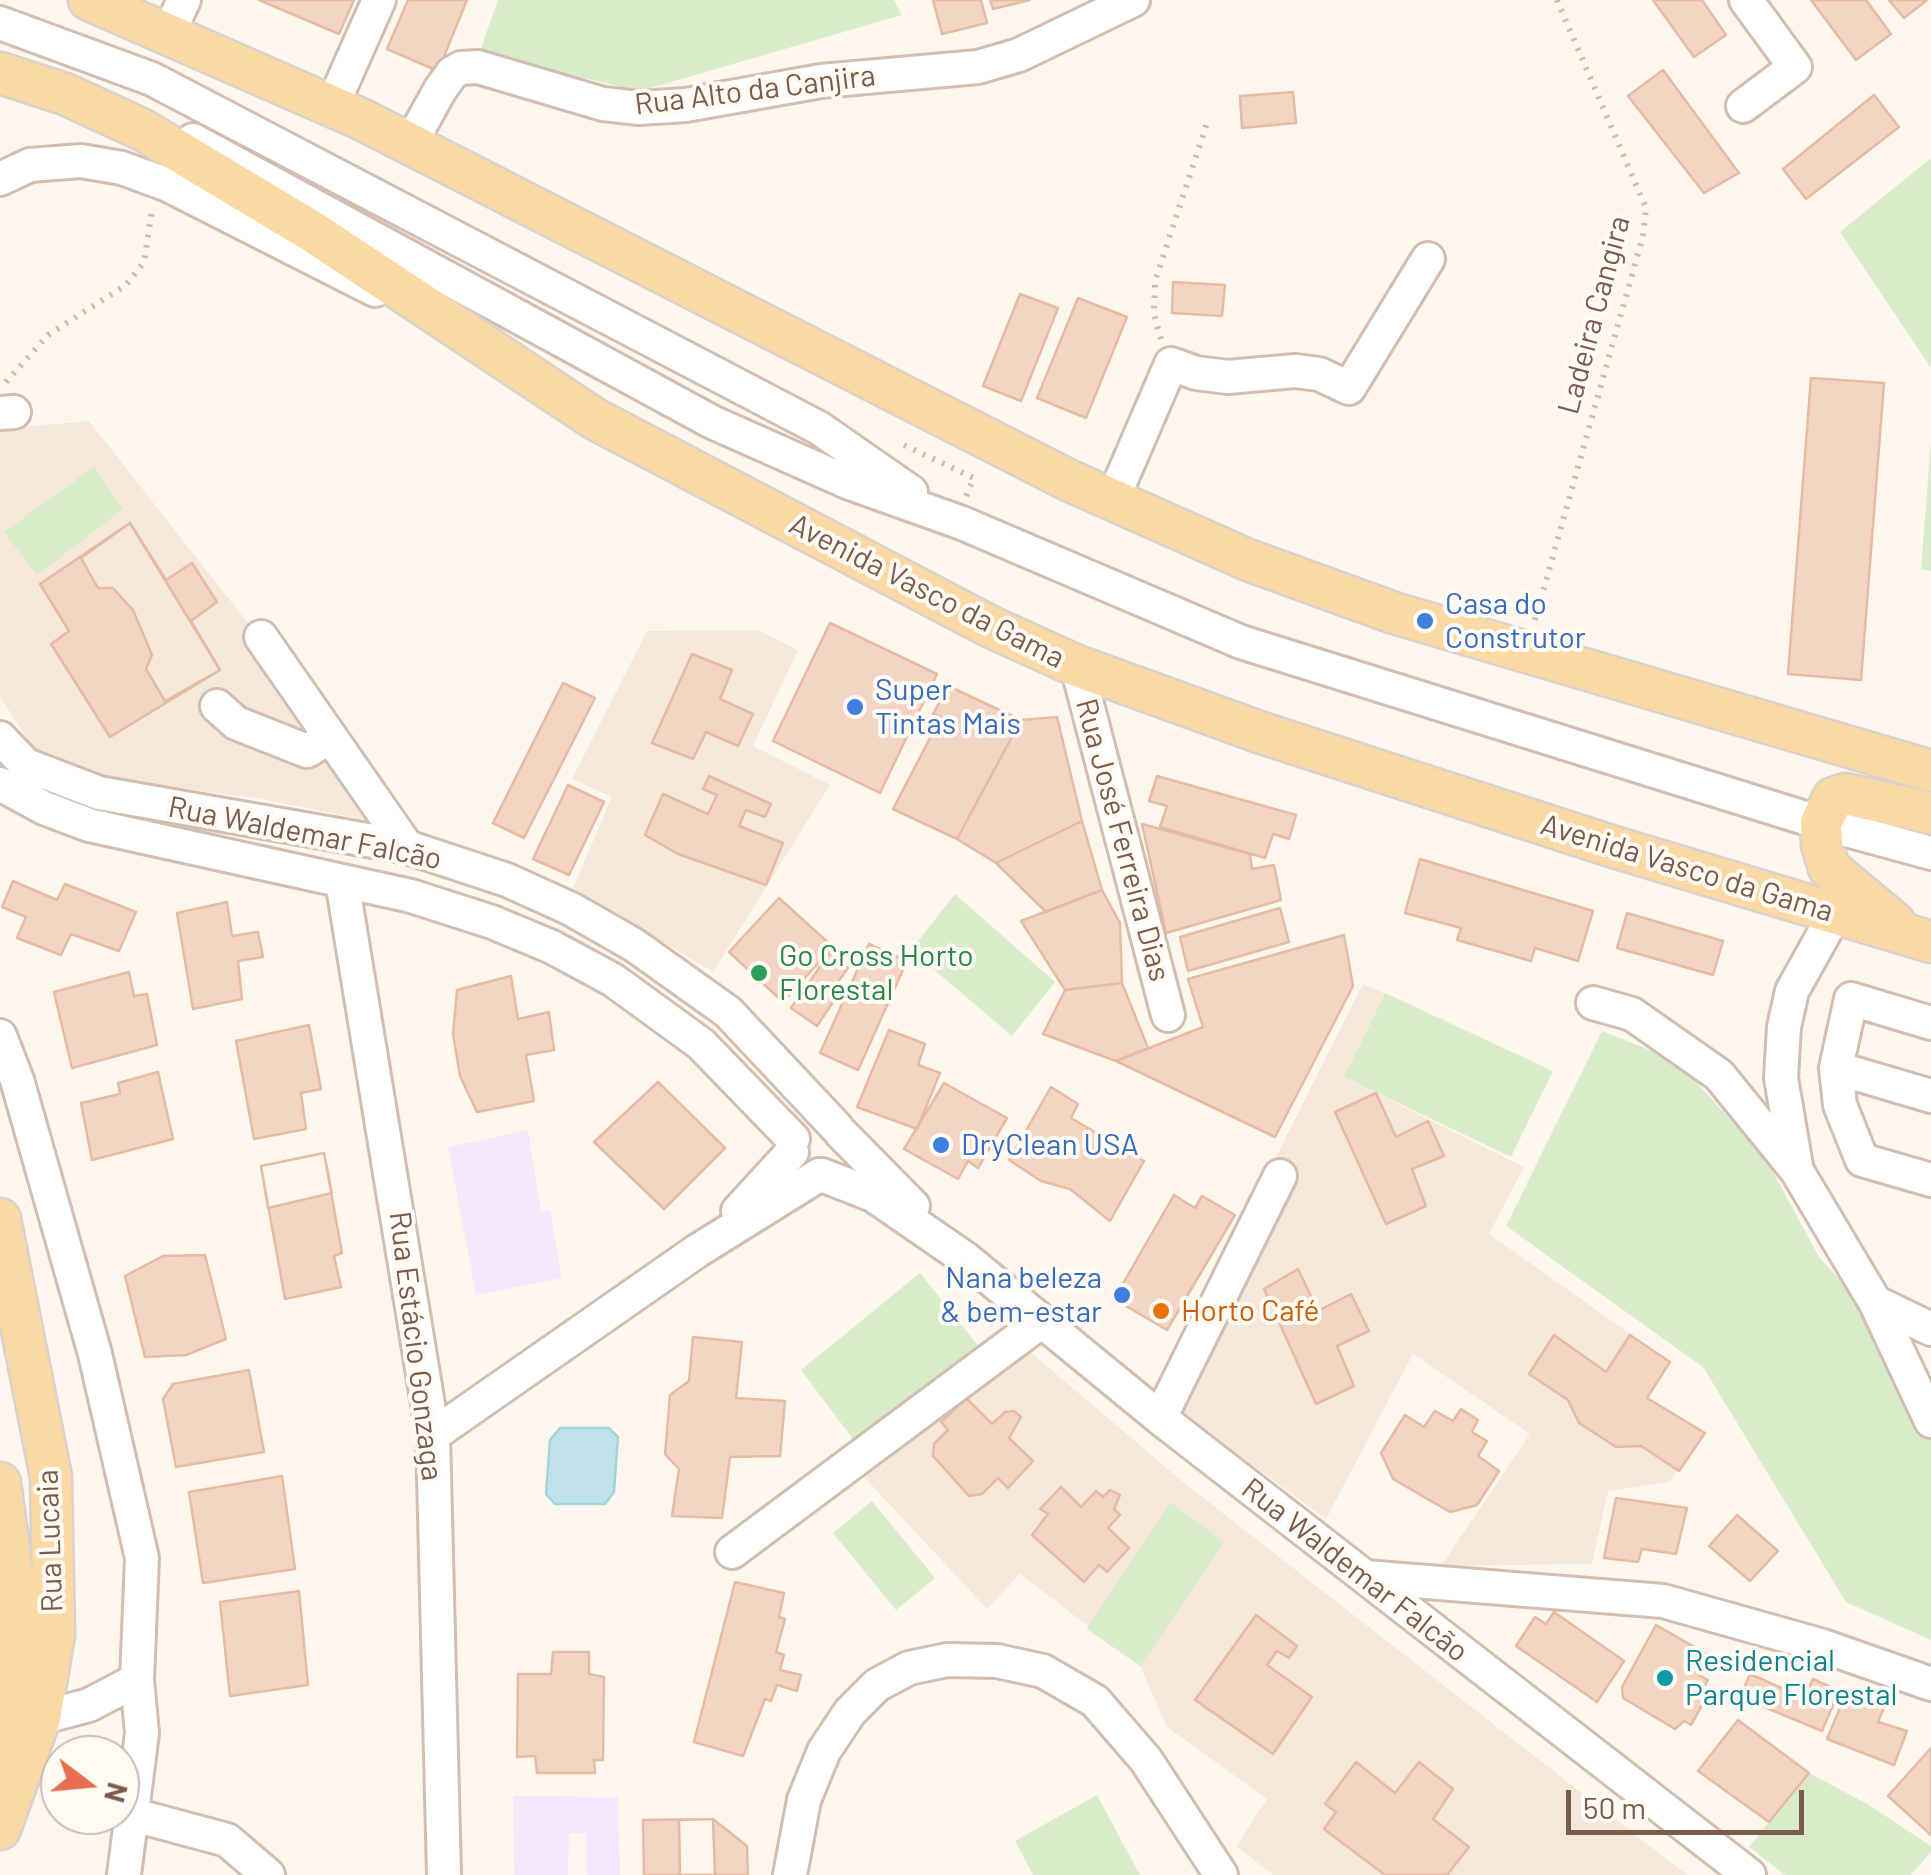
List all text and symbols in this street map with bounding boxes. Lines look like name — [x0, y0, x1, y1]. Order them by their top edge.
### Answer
street label: Rua Alto da Canjira — [633, 57, 877, 123]
street label: Ladeira Cangira — [1550, 212, 1638, 418]
street label: Avenida Vasco da Gama — [783, 506, 1071, 676]
place label: Casa do Construtor — [1445, 586, 1586, 656]
marker: Casa do Construtor — [1414, 610, 1436, 632]
place label: Super Tintas Mais — [875, 672, 1021, 742]
street label: Rua José Ferreira Dias — [1068, 695, 1178, 985]
marker: Super Tintas Mais — [844, 696, 866, 718]
street label: Rua Waldemar Falcão — [165, 789, 445, 877]
street label: Avenida Vasco da Gama — [1536, 806, 1838, 930]
place label: Go Cross Horto Florestal — [779, 938, 974, 1008]
marker: Go Cross Horto Florestal — [748, 962, 770, 984]
place label: DryClean USA — [961, 1127, 1139, 1163]
marker: DryClean USA — [930, 1134, 952, 1156]
street label: Rua Estácio Gonzaga — [382, 1209, 450, 1483]
place label: Nana beleza & bem-estar — [940, 1260, 1102, 1330]
marker: Nana beleza & bem-estar — [1111, 1284, 1133, 1306]
place label: Horto Café — [1181, 1293, 1320, 1329]
marker: Horto Café — [1150, 1300, 1172, 1322]
street label: Rua Lucaia — [30, 1469, 70, 1613]
street label: Rua Waldemar Falcão — [1235, 1470, 1475, 1670]
place label: Residencial Parque Florestal — [1685, 1643, 1898, 1714]
marker: Residencial Parque Florestal — [1654, 1667, 1676, 1689]
north arrow — [40, 1735, 140, 1835]
scale bar — [1571, 1770, 1808, 1832]
text: N — [98, 1779, 136, 1806]
text: 50 m — [1583, 1789, 1646, 1825]

